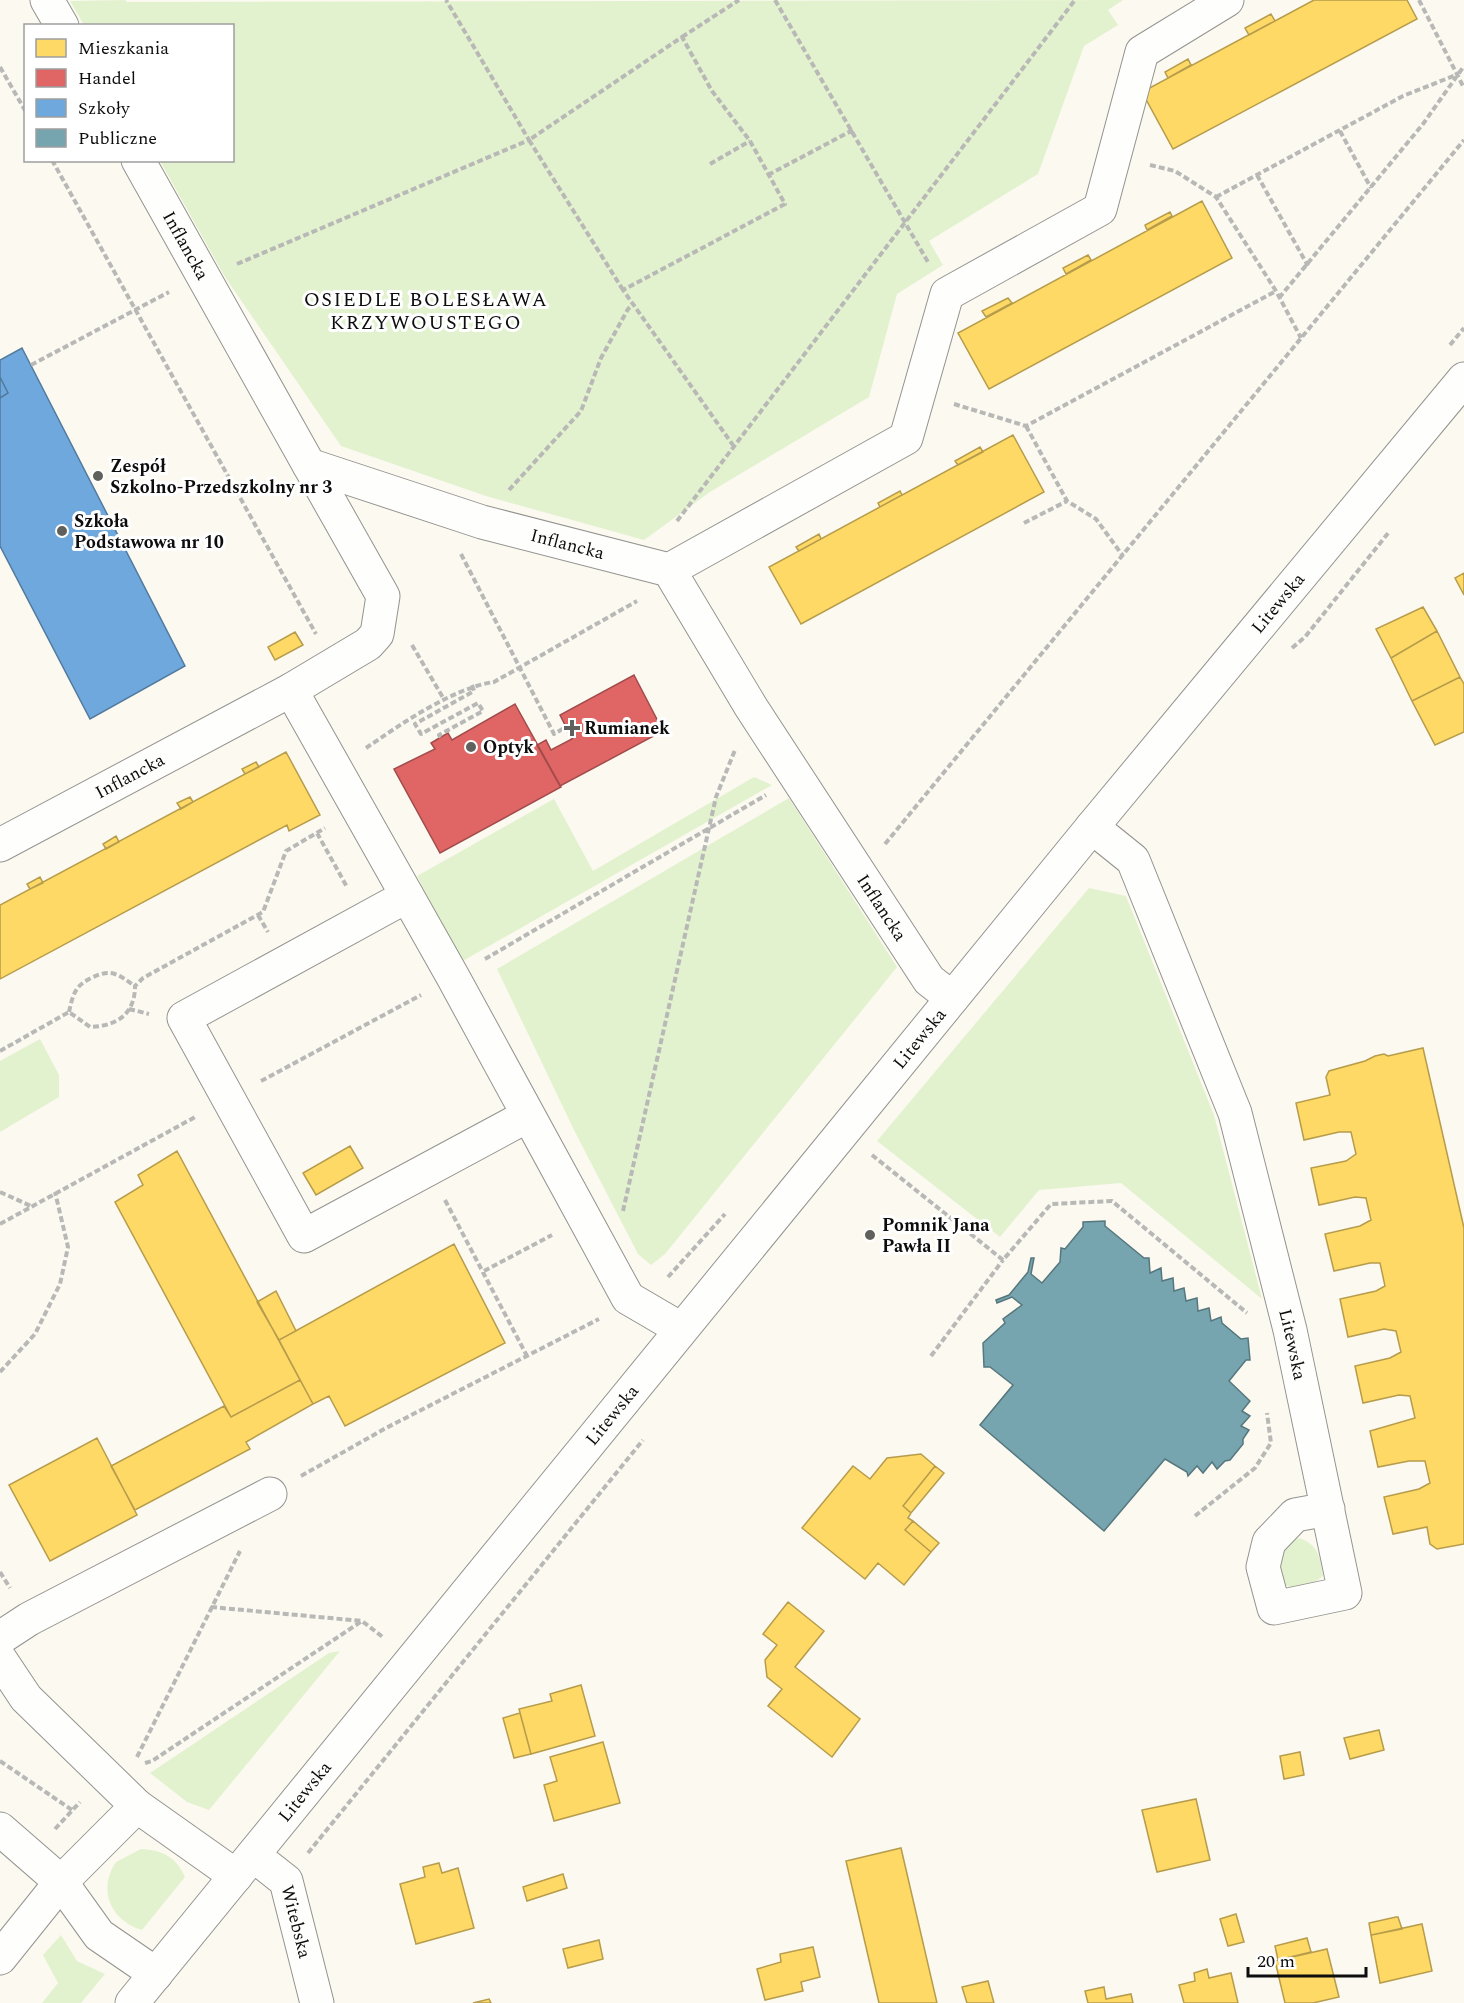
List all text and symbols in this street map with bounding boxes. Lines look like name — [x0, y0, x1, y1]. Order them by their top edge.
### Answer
legend — [24, 24, 234, 162]
text: Mieszkania — [78, 35, 169, 62]
text: Handel — [78, 65, 136, 92]
text: Szkoły — [78, 95, 131, 122]
text: Publiczne — [78, 125, 157, 152]
street label: Inflancka — [155, 206, 216, 285]
district label: OSIEDLE BOLESŁAWA KRZYWOUSTEGO — [304, 285, 548, 338]
place label: Zespół Szkolno-Przedszkolny nr 3 — [110, 453, 332, 501]
marker: Zespół Szkolno-Przedszkolny nr 3 — [91, 469, 105, 483]
place label: Szkoła Podstawowa nr 10 — [74, 508, 224, 556]
street label: Inflancka — [527, 522, 607, 567]
marker: Szkoła Podstawowa nr 10 — [55, 524, 69, 538]
street label: Litewska — [1245, 567, 1312, 640]
place label: Rumianek — [584, 715, 670, 742]
marker: Rumianek — [565, 721, 579, 735]
place label: Optyk — [483, 734, 534, 761]
marker: Optyk — [464, 740, 478, 754]
street label: Inflancka — [90, 747, 170, 806]
street label: Inflancka — [849, 869, 913, 947]
street label: Litewska — [886, 1002, 953, 1075]
place label: Pomnik Jana Pawła II — [882, 1212, 990, 1260]
marker: Pomnik Jana Pawła II — [863, 1228, 877, 1242]
street label: Litewska — [1271, 1306, 1313, 1383]
street label: Litewska — [579, 1379, 646, 1452]
street label: Litewska — [272, 1755, 338, 1828]
street label: Witebska — [274, 1882, 318, 1962]
scale bar — [1248, 1940, 1366, 1978]
text: 20 m — [1257, 1948, 1295, 1975]

